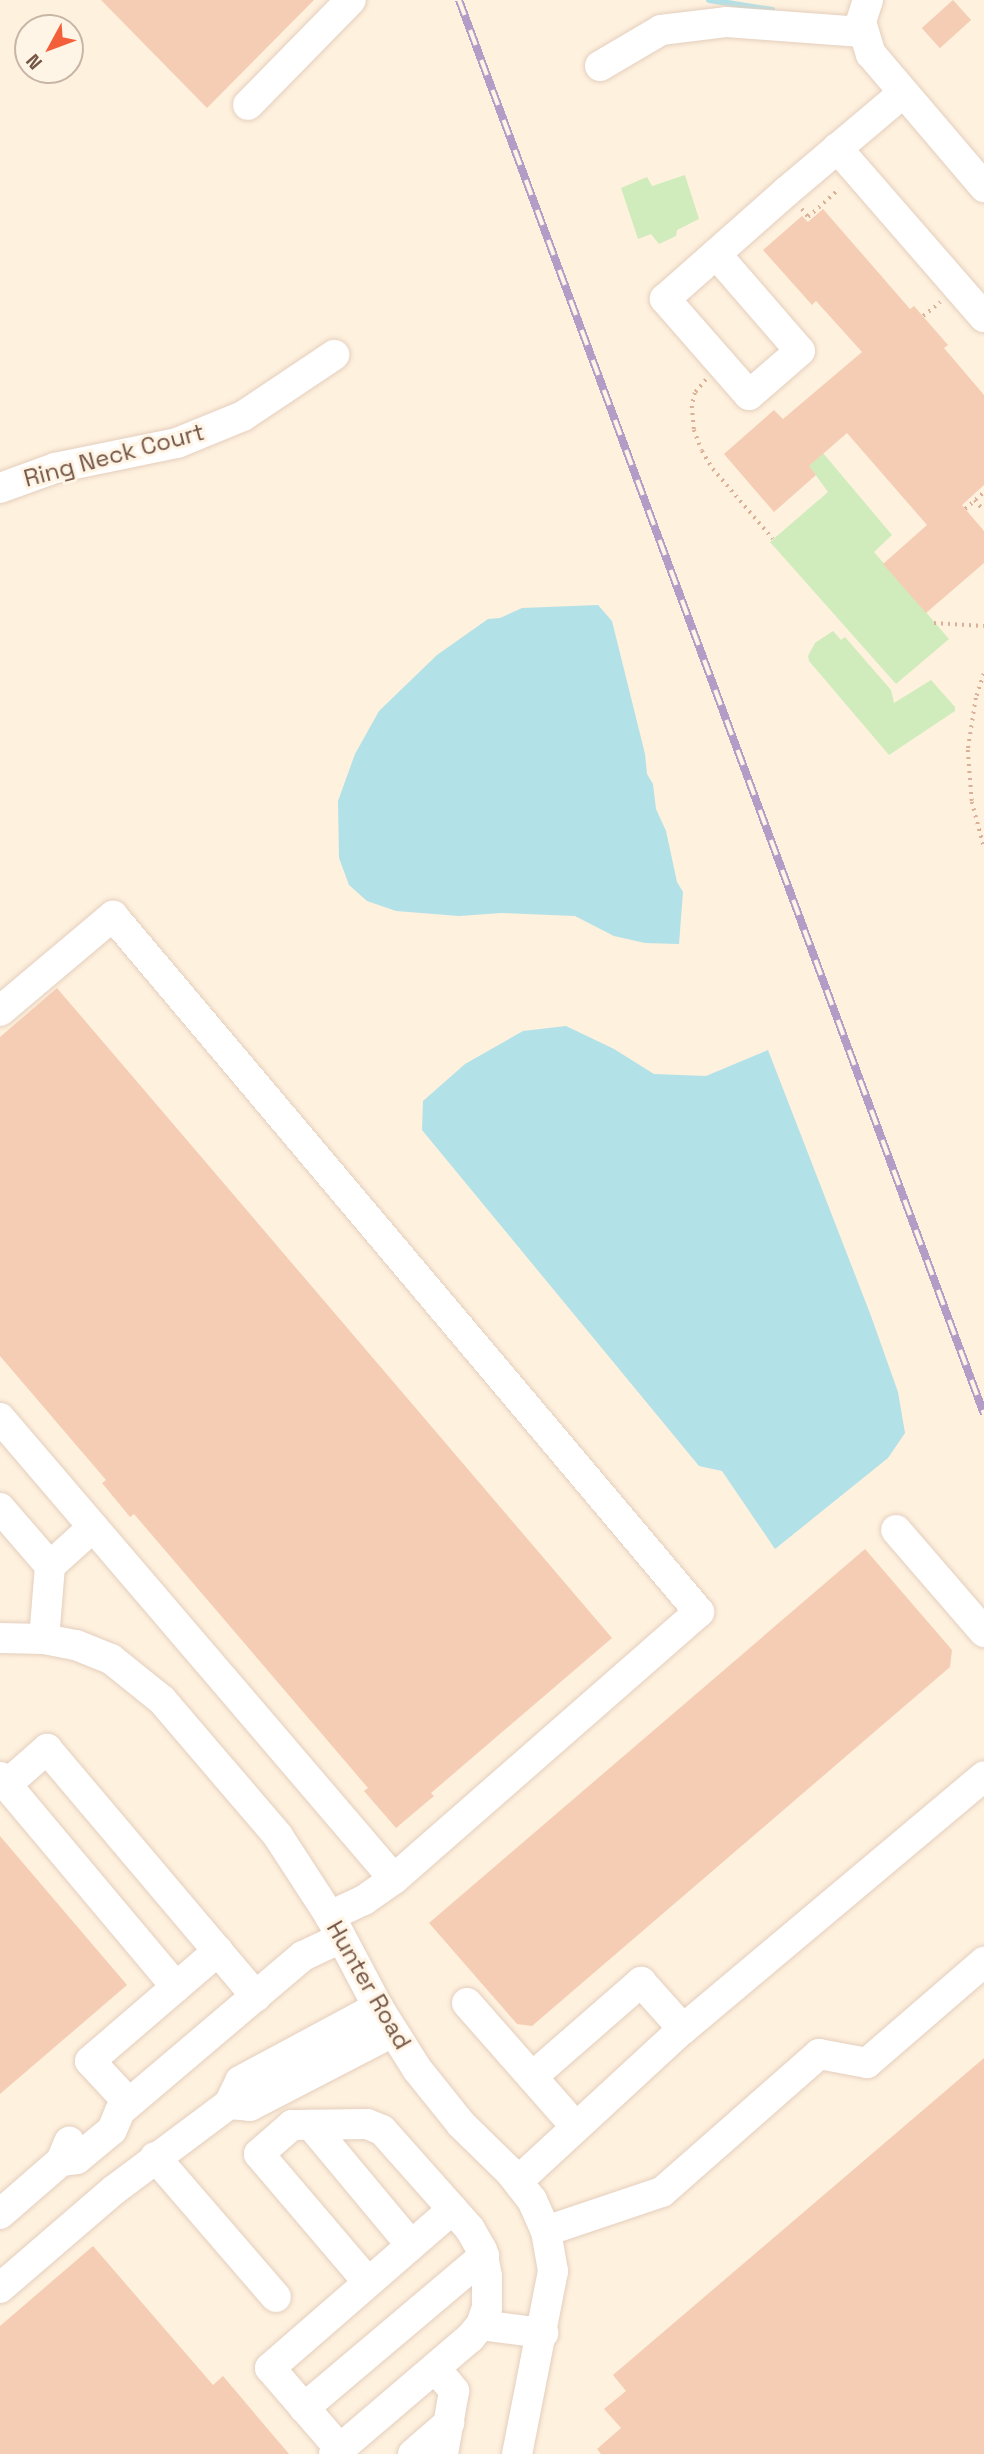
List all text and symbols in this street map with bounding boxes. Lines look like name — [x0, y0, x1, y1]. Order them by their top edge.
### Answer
north arrow — [14, 14, 84, 84]
text: N — [21, 49, 48, 75]
street label: Ring Neck Court — [20, 417, 208, 493]
street label: Hunter Road — [321, 1916, 417, 2054]

